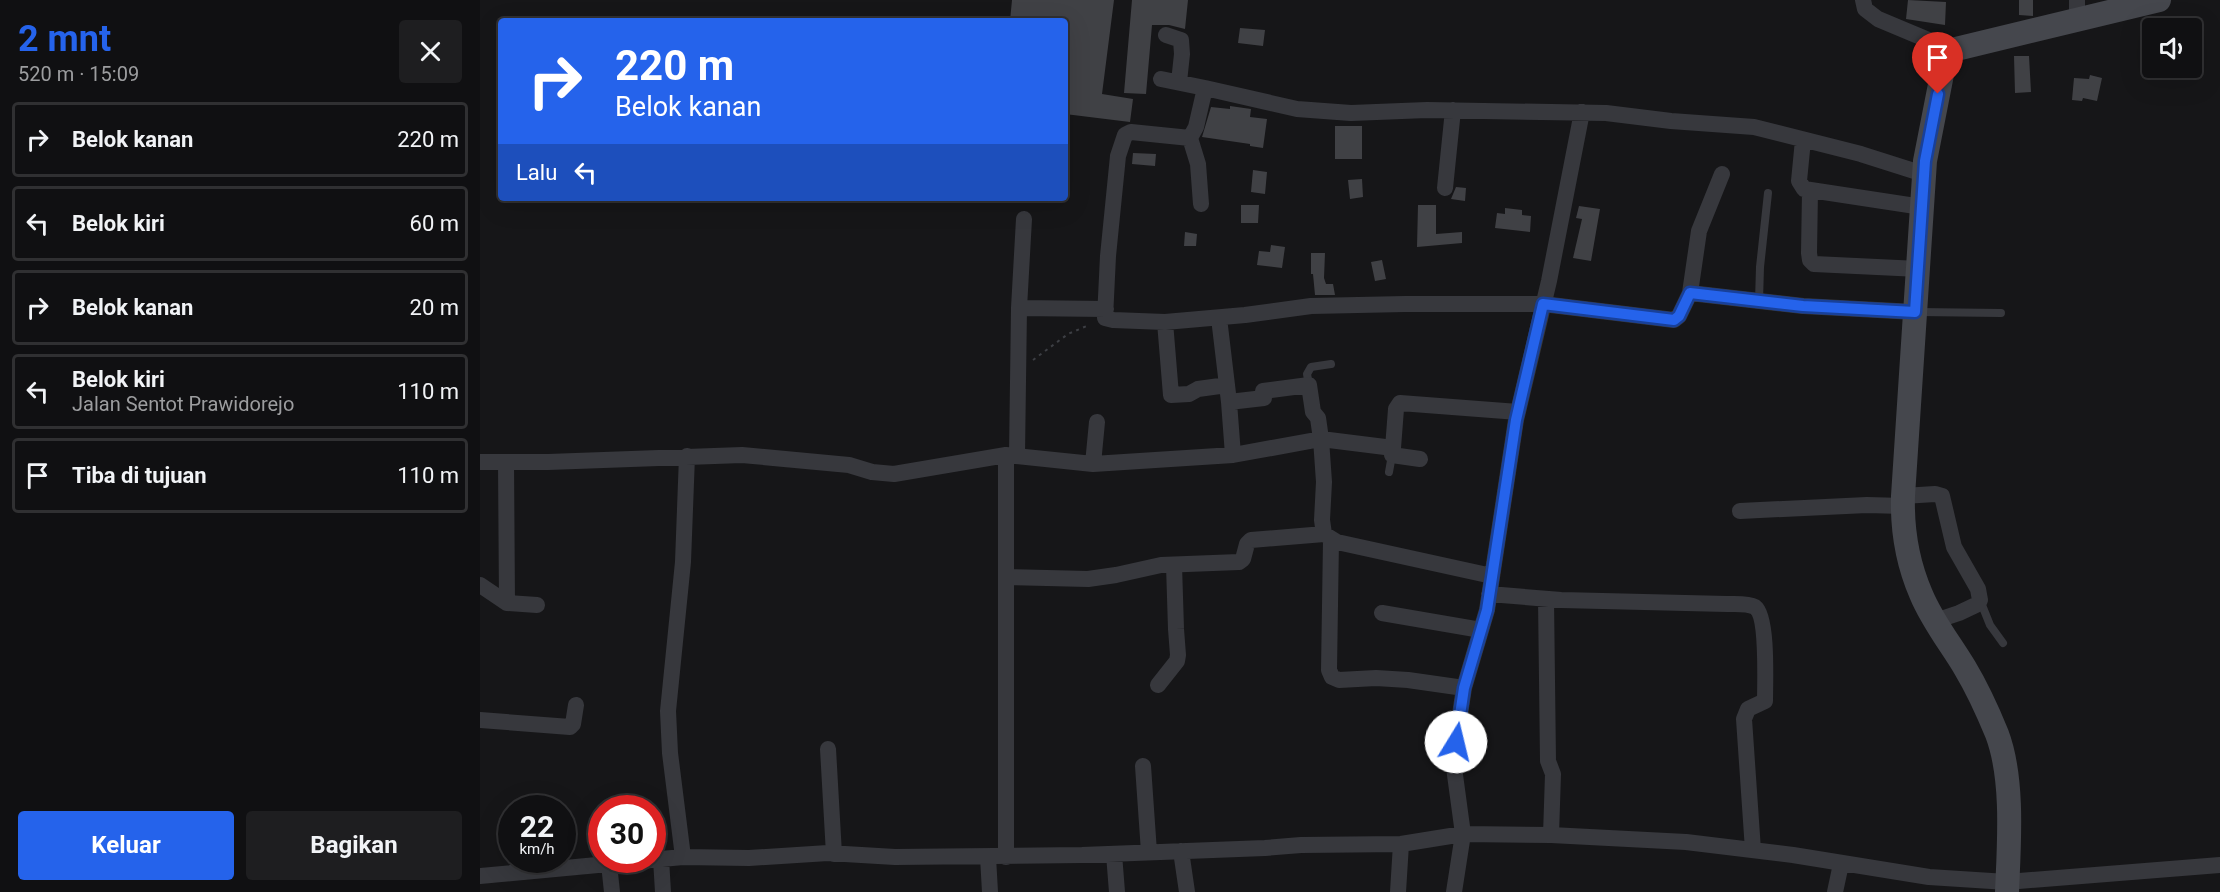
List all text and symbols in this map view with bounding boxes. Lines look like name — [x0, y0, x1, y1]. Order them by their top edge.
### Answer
text: 2 mnt — [18, 18, 111, 60]
map controls — [2142, 18, 2202, 78]
button: sound — [2142, 18, 2202, 78]
button: close — [399, 20, 462, 83]
pin — [1912, 32, 1963, 94]
text: 220 m — [615, 41, 734, 90]
icon: arrive — [1921, 41, 1954, 74]
icon: right — [516, 42, 594, 120]
text: 520 m · 15:09 — [18, 62, 139, 86]
text: Belok kanan — [615, 91, 761, 123]
icon: right — [21, 123, 54, 156]
text: Belok kanan — [72, 127, 193, 152]
text: 220 m — [397, 127, 459, 152]
icon: left — [569, 156, 602, 189]
text: Lalu — [516, 160, 557, 185]
icon: left — [21, 207, 54, 240]
text: Belok kiri — [72, 211, 165, 236]
text: 60 m — [410, 211, 459, 236]
icon: right — [21, 291, 54, 324]
text: Belok kanan — [72, 295, 193, 320]
text: 20 m — [410, 295, 459, 320]
text: Belok kiri — [72, 367, 165, 392]
icon: left — [21, 375, 54, 408]
text: 110 m — [397, 379, 459, 404]
text: Jalan Sentot Prawidorejo — [72, 392, 294, 416]
icon: arrive — [21, 459, 54, 492]
text: Tiba di tujuan — [72, 463, 207, 488]
text: 110 m — [397, 463, 459, 488]
position arrow — [1424, 710, 1488, 774]
speed limit sign: 30 — [588, 795, 666, 873]
text: 22 — [520, 809, 554, 844]
button: Keluar — [18, 811, 234, 880]
button: Bagikan — [246, 811, 462, 880]
text: km/h — [519, 840, 555, 858]

